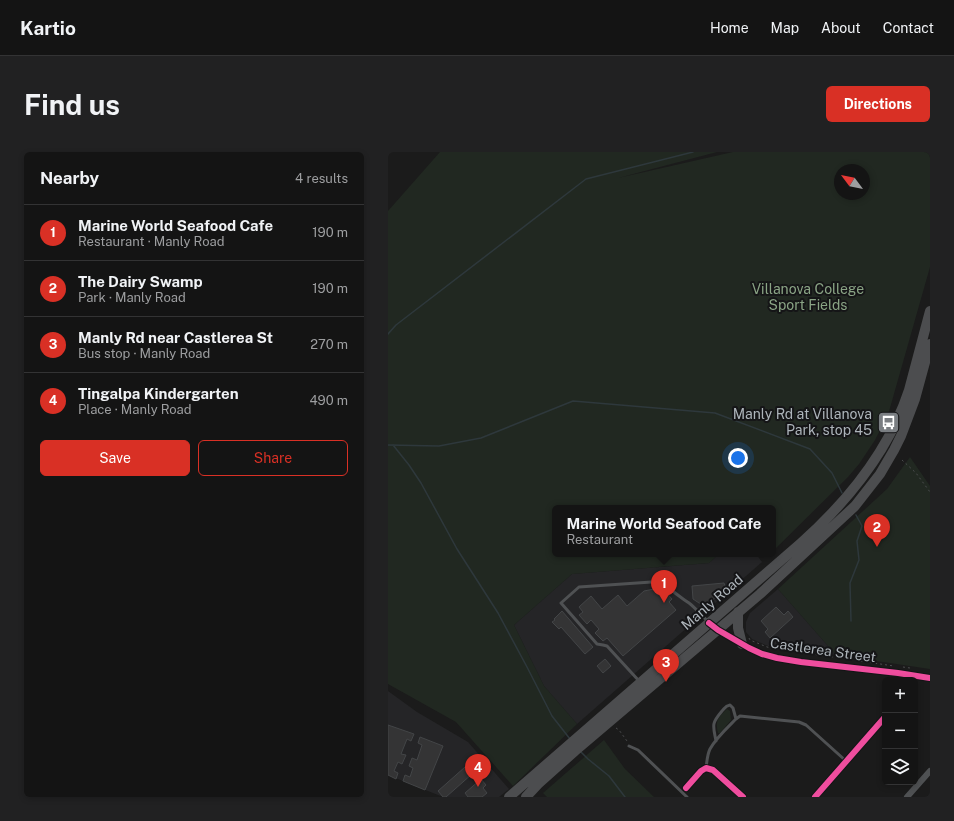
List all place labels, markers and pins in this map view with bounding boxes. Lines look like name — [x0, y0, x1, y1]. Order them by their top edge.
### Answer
place label: Manly Rd at Villanova Park, stop 45 — [733, 406, 872, 438]
bus stop icon: Manly Rd at Villanova Park, stop 45 — [875, 409, 901, 435]
pin: 2 — [864, 514, 890, 547]
pin: 1 — [651, 570, 677, 603]
pin: 3 — [653, 649, 679, 682]
pin: 4 — [465, 754, 491, 787]

